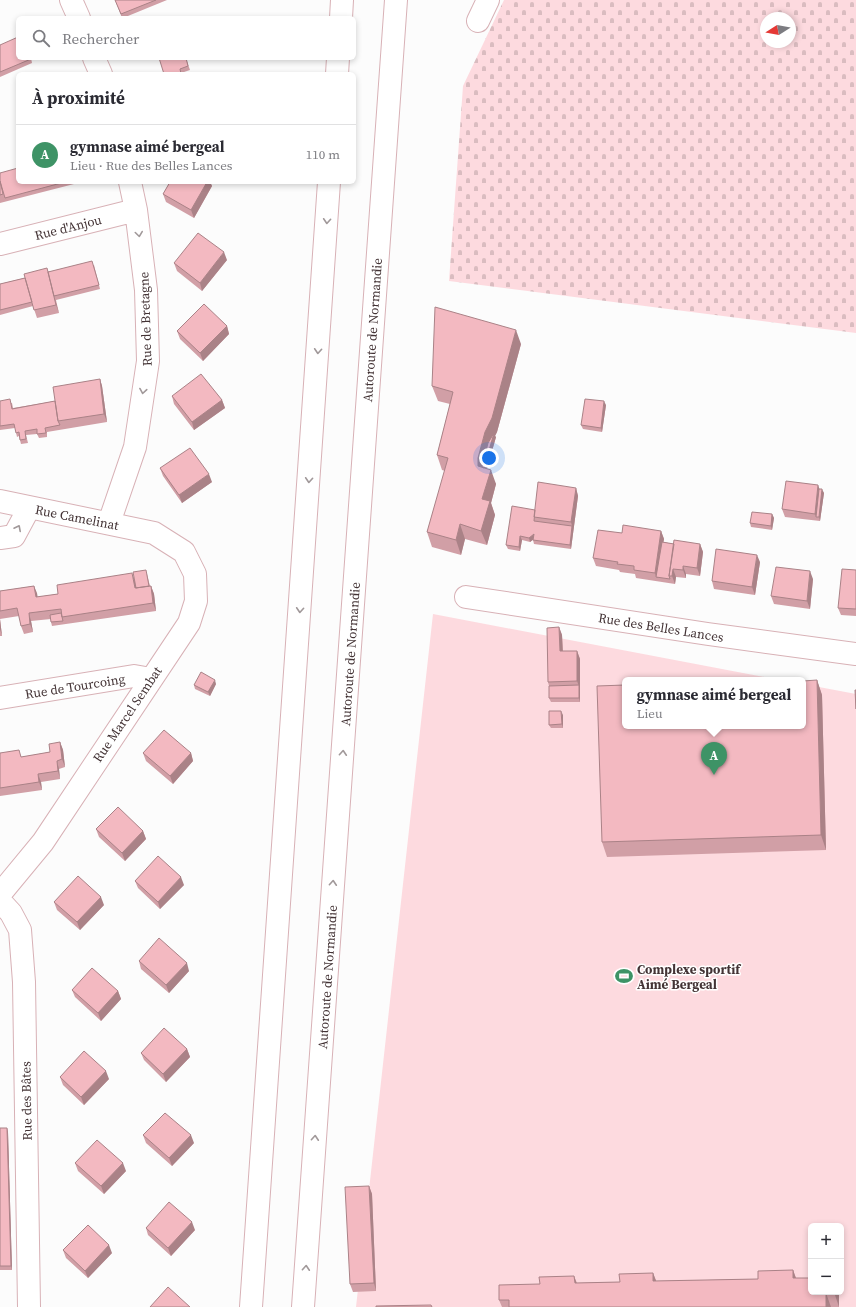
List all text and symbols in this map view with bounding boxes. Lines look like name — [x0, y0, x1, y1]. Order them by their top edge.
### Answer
north arrow — [760, 12, 796, 48]
search box — [16, 16, 356, 60]
icon: search — [30, 27, 52, 49]
text: Rechercher — [62, 28, 139, 49]
text: À proximité — [32, 86, 125, 110]
text: gymnase aimé bergeal — [70, 136, 225, 157]
text: A — [41, 146, 49, 163]
text: 110 m — [306, 146, 340, 163]
text: Lieu · Rue des Belles Lances — [70, 157, 232, 174]
street label: Rue d'Anjou — [33, 211, 104, 244]
one-way arrow — [322, 218, 331, 224]
one-way arrow — [134, 231, 143, 237]
street label: Autoroute de Normandie — [359, 257, 386, 403]
street label: Rue de Bretagne — [135, 271, 156, 367]
one-way arrow — [313, 348, 322, 354]
one-way arrow — [139, 388, 148, 394]
your location — [479, 448, 499, 468]
one-way arrow — [304, 477, 313, 483]
street label: Rue Camelinat — [34, 501, 121, 534]
one-way arrow — [13, 525, 21, 532]
street label: Autoroute de Normandie — [337, 581, 364, 727]
one-way arrow — [295, 607, 304, 613]
street label: Rue des Belles Lances — [597, 609, 725, 646]
street label: Rue Marcel Sembat — [89, 662, 166, 765]
street label: Rue de Tourcoing — [24, 670, 127, 703]
popup — [622, 677, 806, 729]
text: gymnase aimé bergeal — [637, 684, 791, 705]
text: Lieu — [637, 705, 663, 722]
pin: A — [701, 742, 727, 775]
one-way arrow — [338, 750, 347, 756]
one-way arrow — [329, 880, 338, 886]
street label: Autoroute de Normandie — [314, 904, 341, 1050]
place label: Complexe sportif Aimé Bergeal — [637, 961, 741, 993]
sports icon: Complexe sportif Aimé Bergeal — [614, 966, 634, 986]
street label: Rue des Bâtes — [17, 1061, 36, 1141]
one-way arrow — [311, 1135, 320, 1141]
map controls — [808, 1223, 844, 1295]
button: + — [808, 1223, 844, 1259]
button: − — [808, 1259, 844, 1295]
one-way arrow — [302, 1265, 311, 1271]

